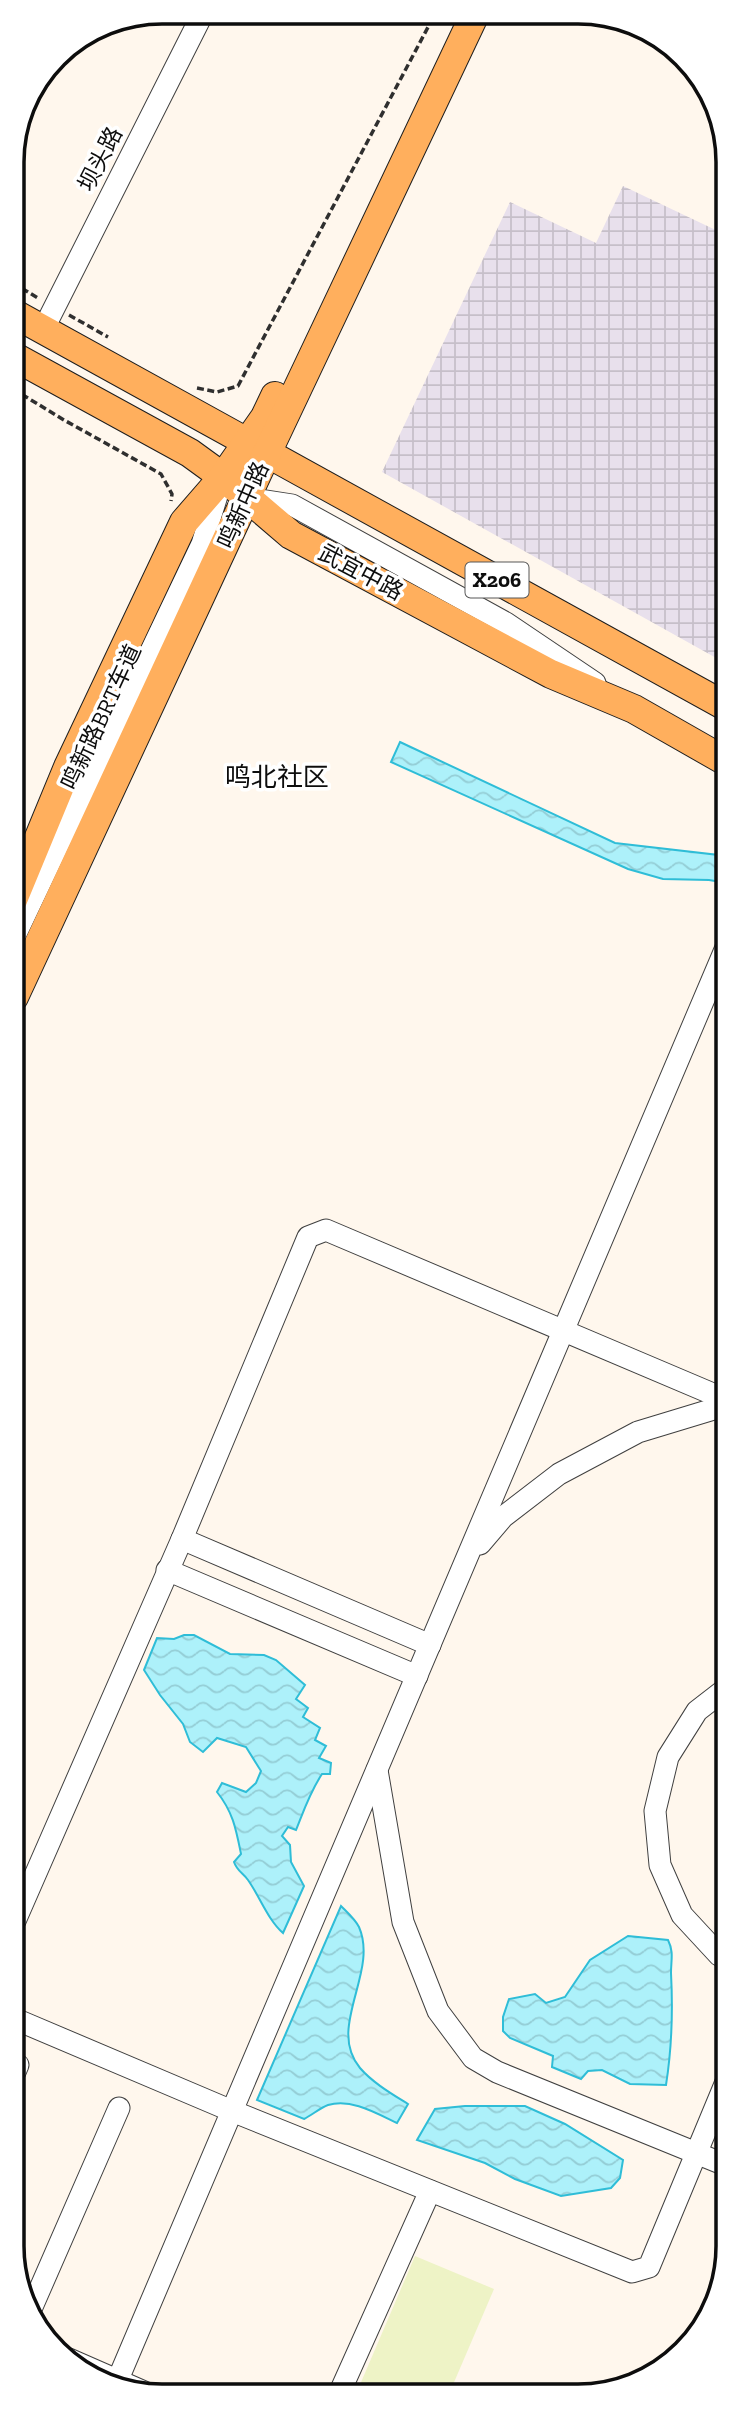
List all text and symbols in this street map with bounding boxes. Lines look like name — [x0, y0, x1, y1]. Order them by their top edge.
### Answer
street label: 坝头路 — [72, 122, 128, 196]
street label: 鸣新中路 — [212, 457, 274, 553]
street label: 武宜中路 — [314, 538, 408, 606]
road number: X206 — [466, 562, 528, 598]
street label: 鸣新路BRT车道 — [55, 640, 147, 794]
district label: 鸣北社区 — [225, 761, 329, 793]

